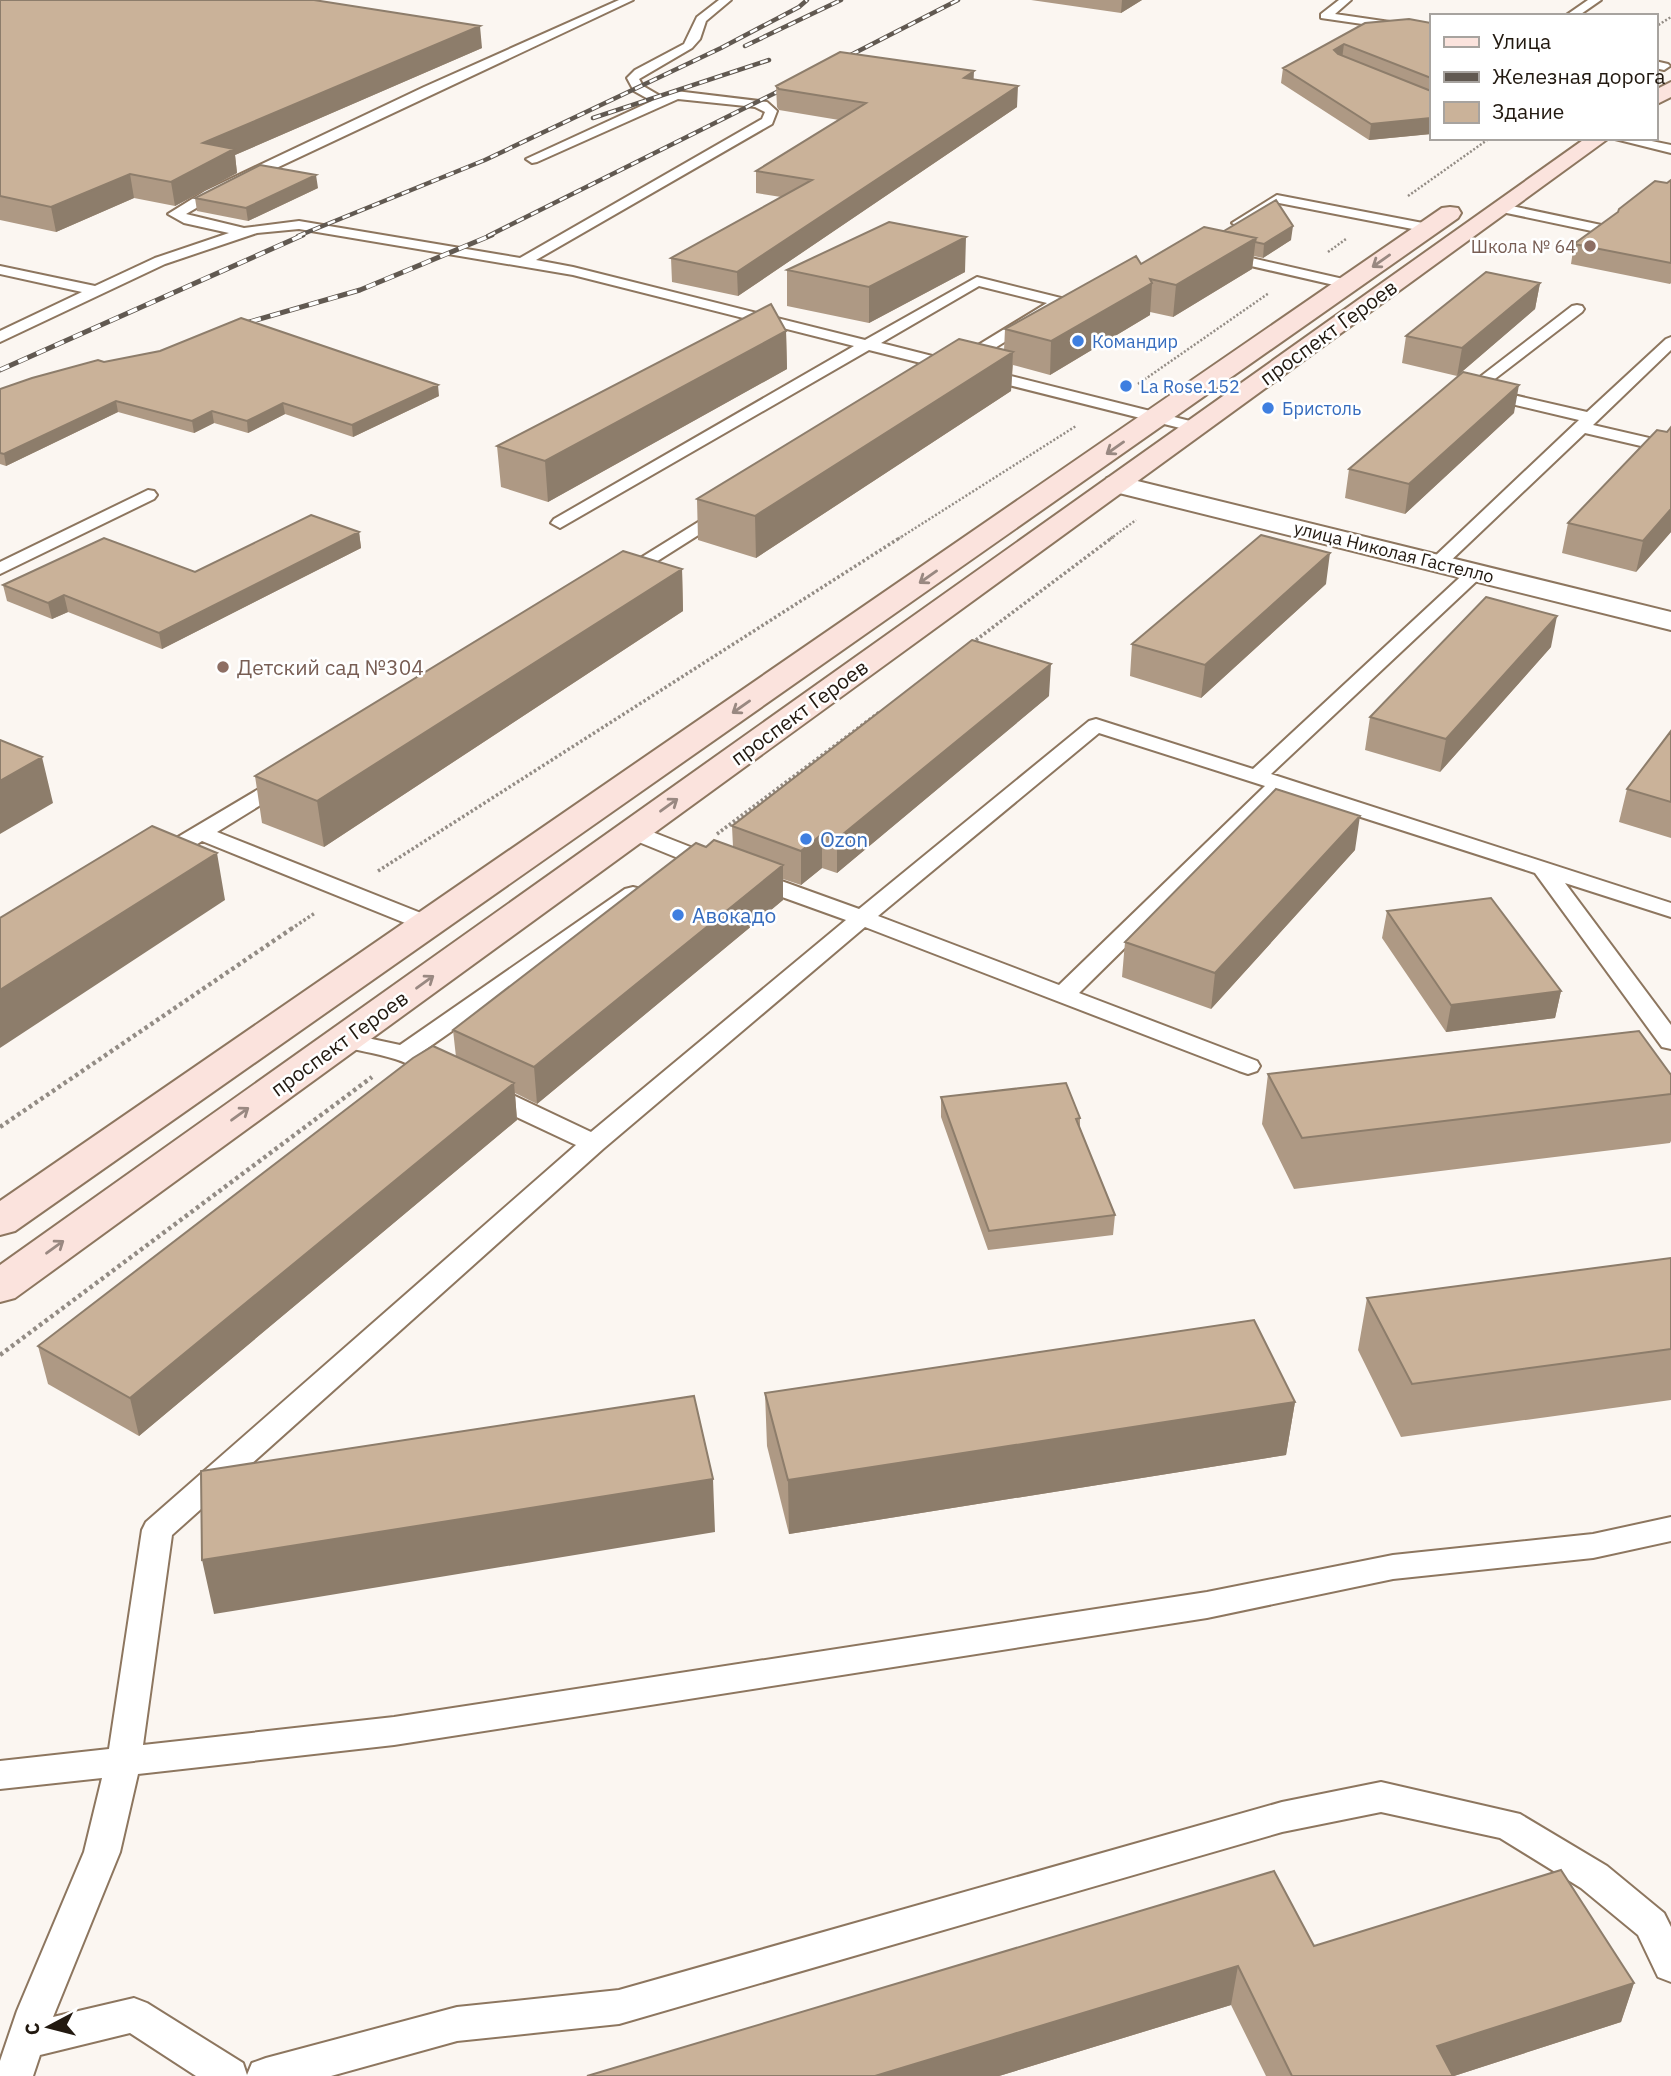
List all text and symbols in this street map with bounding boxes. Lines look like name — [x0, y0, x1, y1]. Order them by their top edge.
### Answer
legend — [1430, 14, 1657, 140]
text: Улица — [1492, 27, 1551, 55]
text: Железная дорога — [1492, 62, 1665, 90]
text: Здание — [1492, 97, 1564, 125]
place label: Школа № 64 — [1471, 235, 1576, 258]
marker: Школа № 64 — [1582, 238, 1598, 254]
one-way arrow — [1372, 254, 1391, 268]
street label: проспект Героев — [1254, 273, 1402, 391]
place label: Командир — [1092, 330, 1178, 353]
marker: Командир — [1070, 333, 1086, 349]
place label: La Rose.152 — [1140, 375, 1240, 398]
marker: La Rose.152 — [1118, 378, 1134, 394]
place label: Бристоль — [1282, 397, 1361, 420]
marker: Бристоль — [1260, 400, 1276, 416]
one-way arrow — [1106, 441, 1125, 455]
street label: улица Николая Гастелло — [1292, 516, 1496, 588]
one-way arrow — [919, 570, 938, 584]
place label: Детский сад №304 — [237, 653, 424, 681]
street label: проспект Героев — [725, 653, 873, 771]
marker: Детский сад №304 — [215, 659, 231, 675]
one-way arrow — [732, 700, 751, 714]
one-way arrow — [659, 798, 678, 812]
place label: Ozon — [820, 825, 868, 853]
marker: Ozon — [798, 831, 814, 847]
place label: Авокадо — [692, 901, 776, 929]
marker: Авокадо — [670, 907, 686, 923]
one-way arrow — [415, 975, 434, 989]
street label: проспект Героев — [265, 984, 413, 1102]
one-way arrow — [230, 1107, 249, 1121]
one-way arrow — [45, 1240, 64, 1254]
north arrow — [14, 1992, 84, 2062]
text: С — [19, 2021, 45, 2037]

